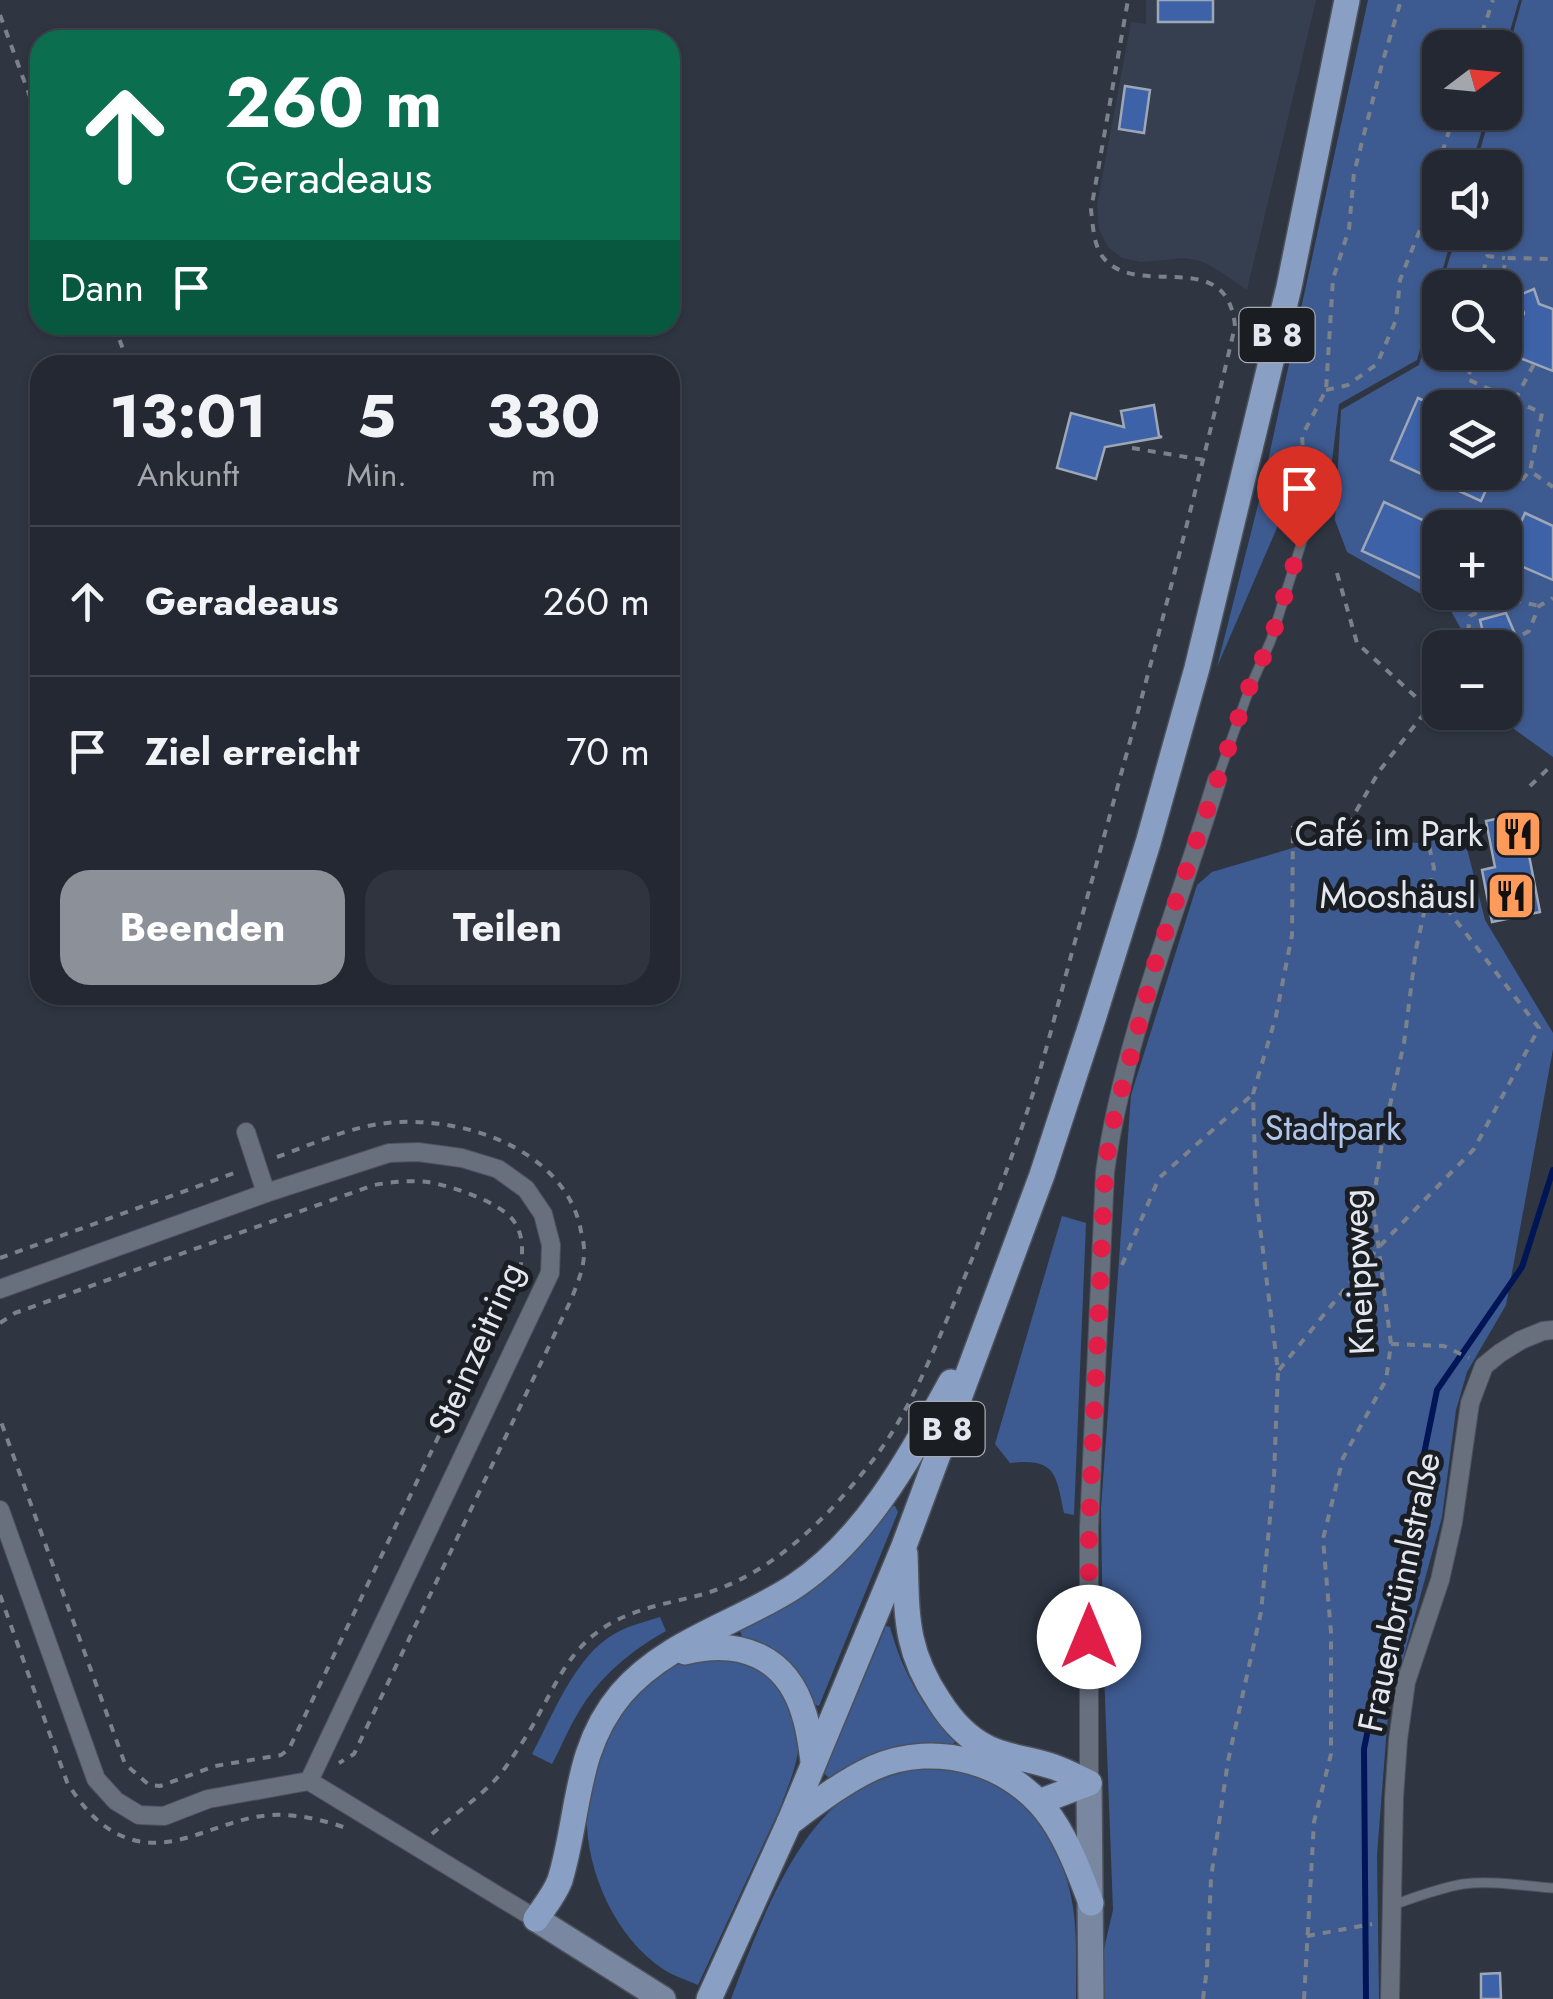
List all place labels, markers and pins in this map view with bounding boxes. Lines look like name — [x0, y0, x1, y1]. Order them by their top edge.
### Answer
pin — [1257, 446, 1342, 549]
restaurant icon: Café im Park — [1492, 808, 1544, 860]
place label: Café im Park — [1294, 809, 1484, 859]
restaurant icon: Mooshäusl — [1485, 870, 1537, 922]
place label: Mooshäusl — [1319, 871, 1476, 921]

